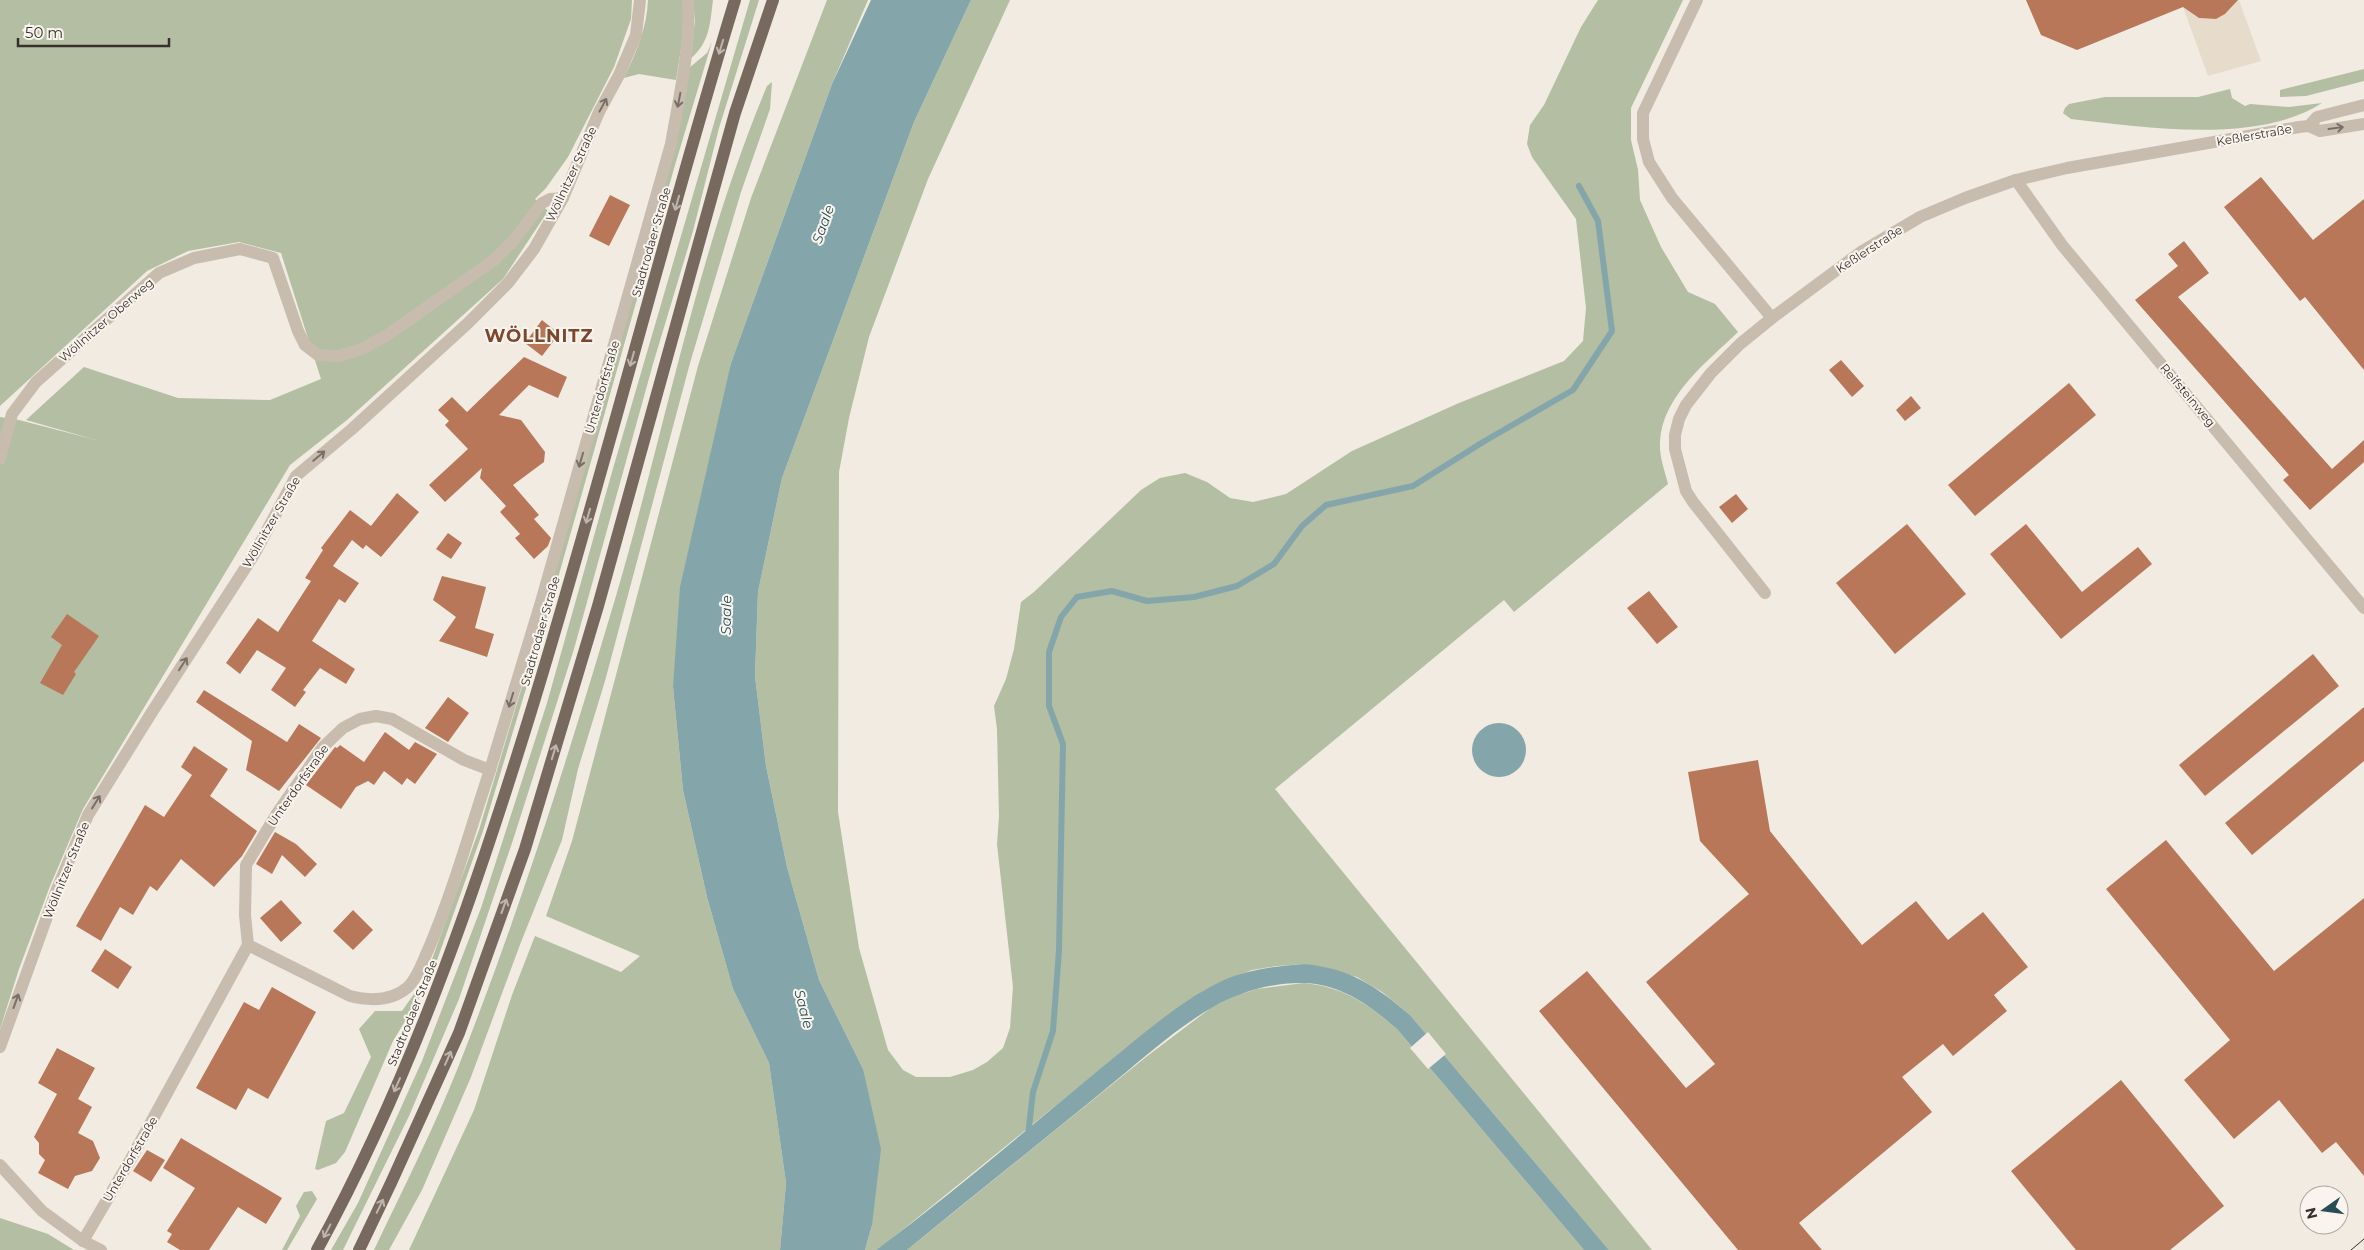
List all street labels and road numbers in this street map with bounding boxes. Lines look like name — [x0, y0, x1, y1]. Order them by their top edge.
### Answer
street label: Keßlerstraße — [2215, 121, 2293, 149]
street label: Wöllnitzer Straße — [542, 124, 600, 224]
street label: Stadtrodaer Straße — [628, 185, 674, 299]
street label: Keßlerstraße — [1833, 222, 1905, 276]
street label: Wöllnitzer Oberweg — [56, 275, 156, 365]
street label: Unterdorfstraße — [582, 339, 622, 435]
street label: Reifsteinweg — [2157, 360, 2219, 430]
street label: Wöllnitzer Straße — [239, 474, 303, 570]
street label: Stadtrodaer Straße — [517, 574, 563, 688]
street label: Unterdorfstraße — [264, 741, 332, 829]
street label: Wöllnitzer Straße — [40, 819, 92, 921]
street label: Stadtrodaer Straße — [384, 958, 440, 1068]
street label: Unterdorfstraße — [99, 1114, 161, 1204]

